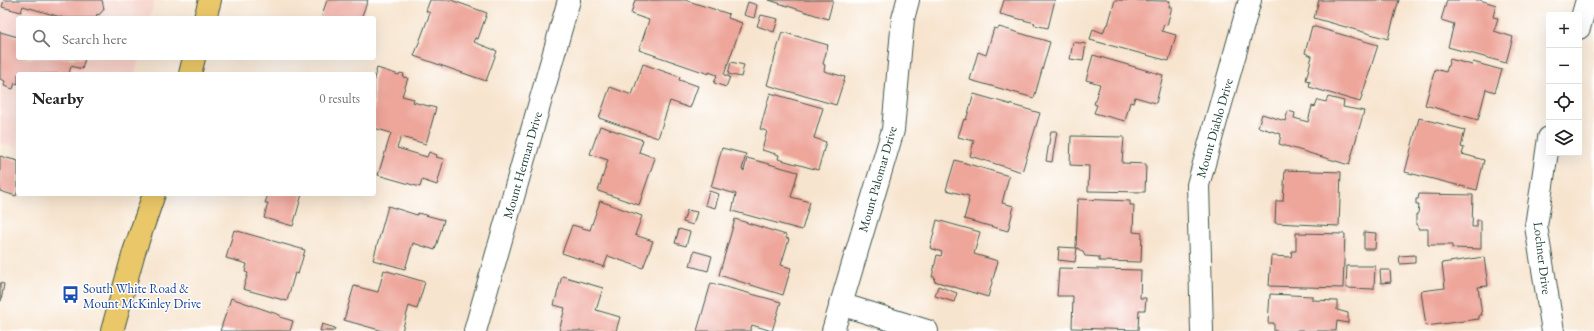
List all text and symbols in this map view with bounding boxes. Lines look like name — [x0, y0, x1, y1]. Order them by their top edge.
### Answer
map controls — [1546, 12, 1582, 156]
button: + — [1546, 12, 1582, 48]
search box — [16, 16, 376, 60]
icon: search — [30, 27, 52, 49]
text: Search here — [62, 29, 127, 48]
button: − — [1546, 48, 1582, 84]
street label: Mount Diablo Drive — [1192, 76, 1237, 180]
button: locate — [1546, 84, 1582, 120]
text: Nearby — [32, 87, 84, 109]
text: 0 results — [319, 90, 360, 107]
street label: Mount Herman Drive — [499, 110, 546, 221]
button: layers — [1546, 120, 1582, 156]
street label: Mount Palomar Drive — [854, 124, 901, 234]
street label: Lochner Drive — [1530, 221, 1555, 295]
place label: South White Road & Mount McKinley Drive — [83, 280, 201, 312]
bus stop icon: South White Road & Mount McKinley Drive — [60, 285, 80, 305]

